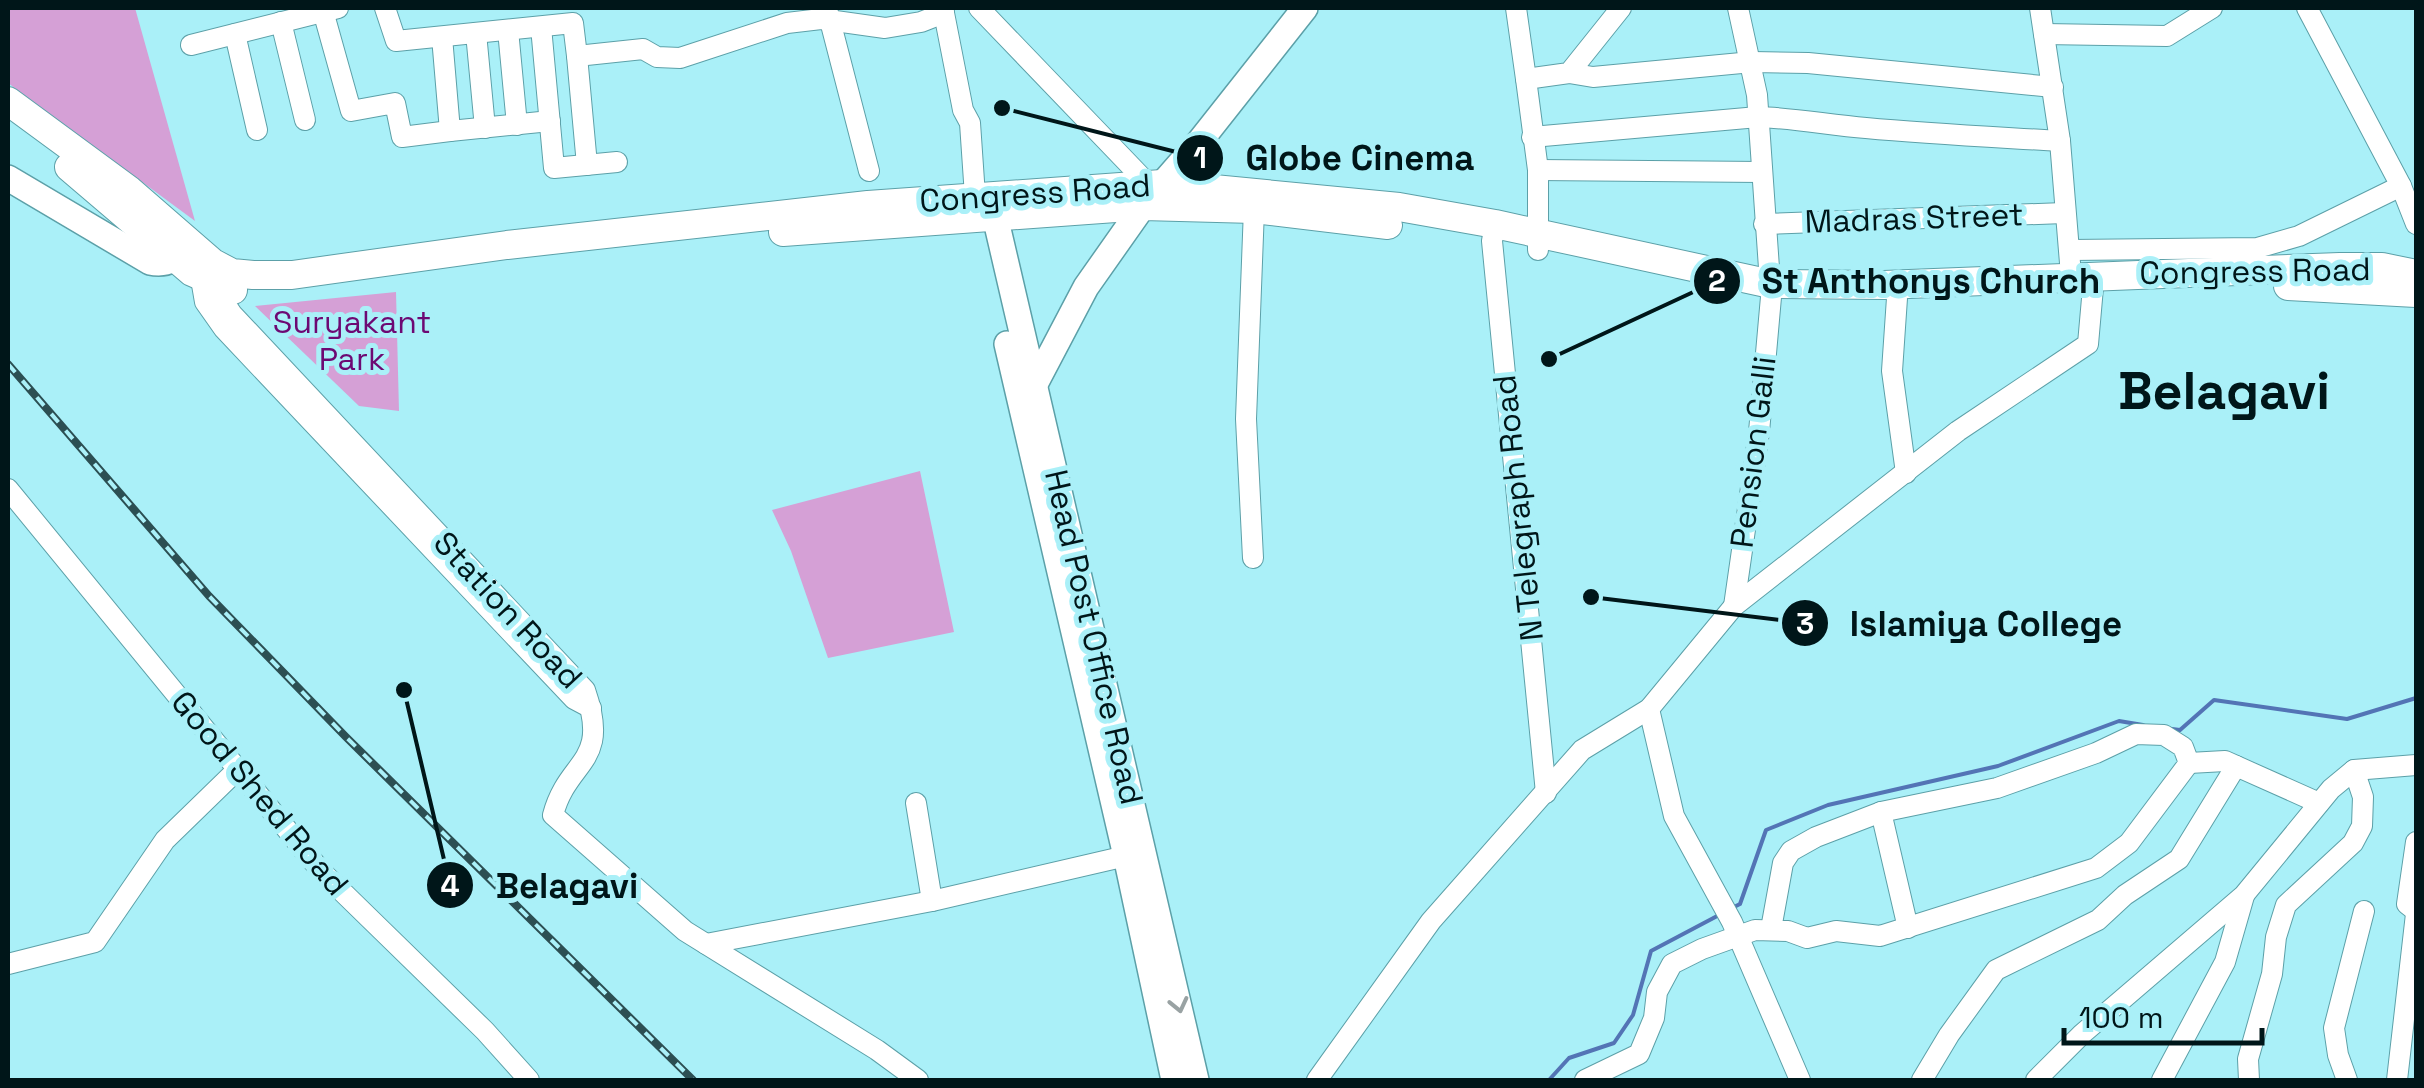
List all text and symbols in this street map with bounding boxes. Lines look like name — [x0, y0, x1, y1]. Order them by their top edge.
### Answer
callout: Globe Cinema — [1175, 125, 1494, 190]
text: Globe Cinema — [1245, 136, 1475, 180]
text: 1 — [1193, 138, 1207, 177]
street label: Congress Road — [918, 165, 1152, 221]
street label: Madras Street — [1804, 194, 2024, 242]
callout: St Anthonys Church — [1692, 248, 2121, 313]
street label: Congress Road — [2139, 249, 2371, 293]
text: St Anthonys Church — [1762, 259, 2100, 303]
text: 2 — [1708, 261, 1726, 300]
park label: Suryakant Park — [273, 302, 431, 379]
street label: Pension Galli — [1721, 354, 1785, 550]
district label: Belagavi — [2118, 358, 2330, 424]
street label: N Telegraph Road — [1484, 373, 1552, 643]
street label: Head Post Office Road — [1036, 466, 1152, 808]
street label: Station Road — [425, 523, 591, 697]
callout: Islamiya College — [1780, 591, 2142, 656]
text: Islamiya College — [1850, 602, 2122, 646]
text: 3 — [1796, 604, 1814, 643]
street label: Good Shed Road — [163, 682, 357, 904]
callout: Belagavi — [425, 853, 658, 918]
text: Belagavi — [496, 864, 638, 908]
text: 4 — [440, 866, 460, 905]
scale bar — [2064, 983, 2262, 1045]
one-way arrow — [1167, 996, 1188, 1013]
text: 100 m — [2079, 998, 2164, 1037]

